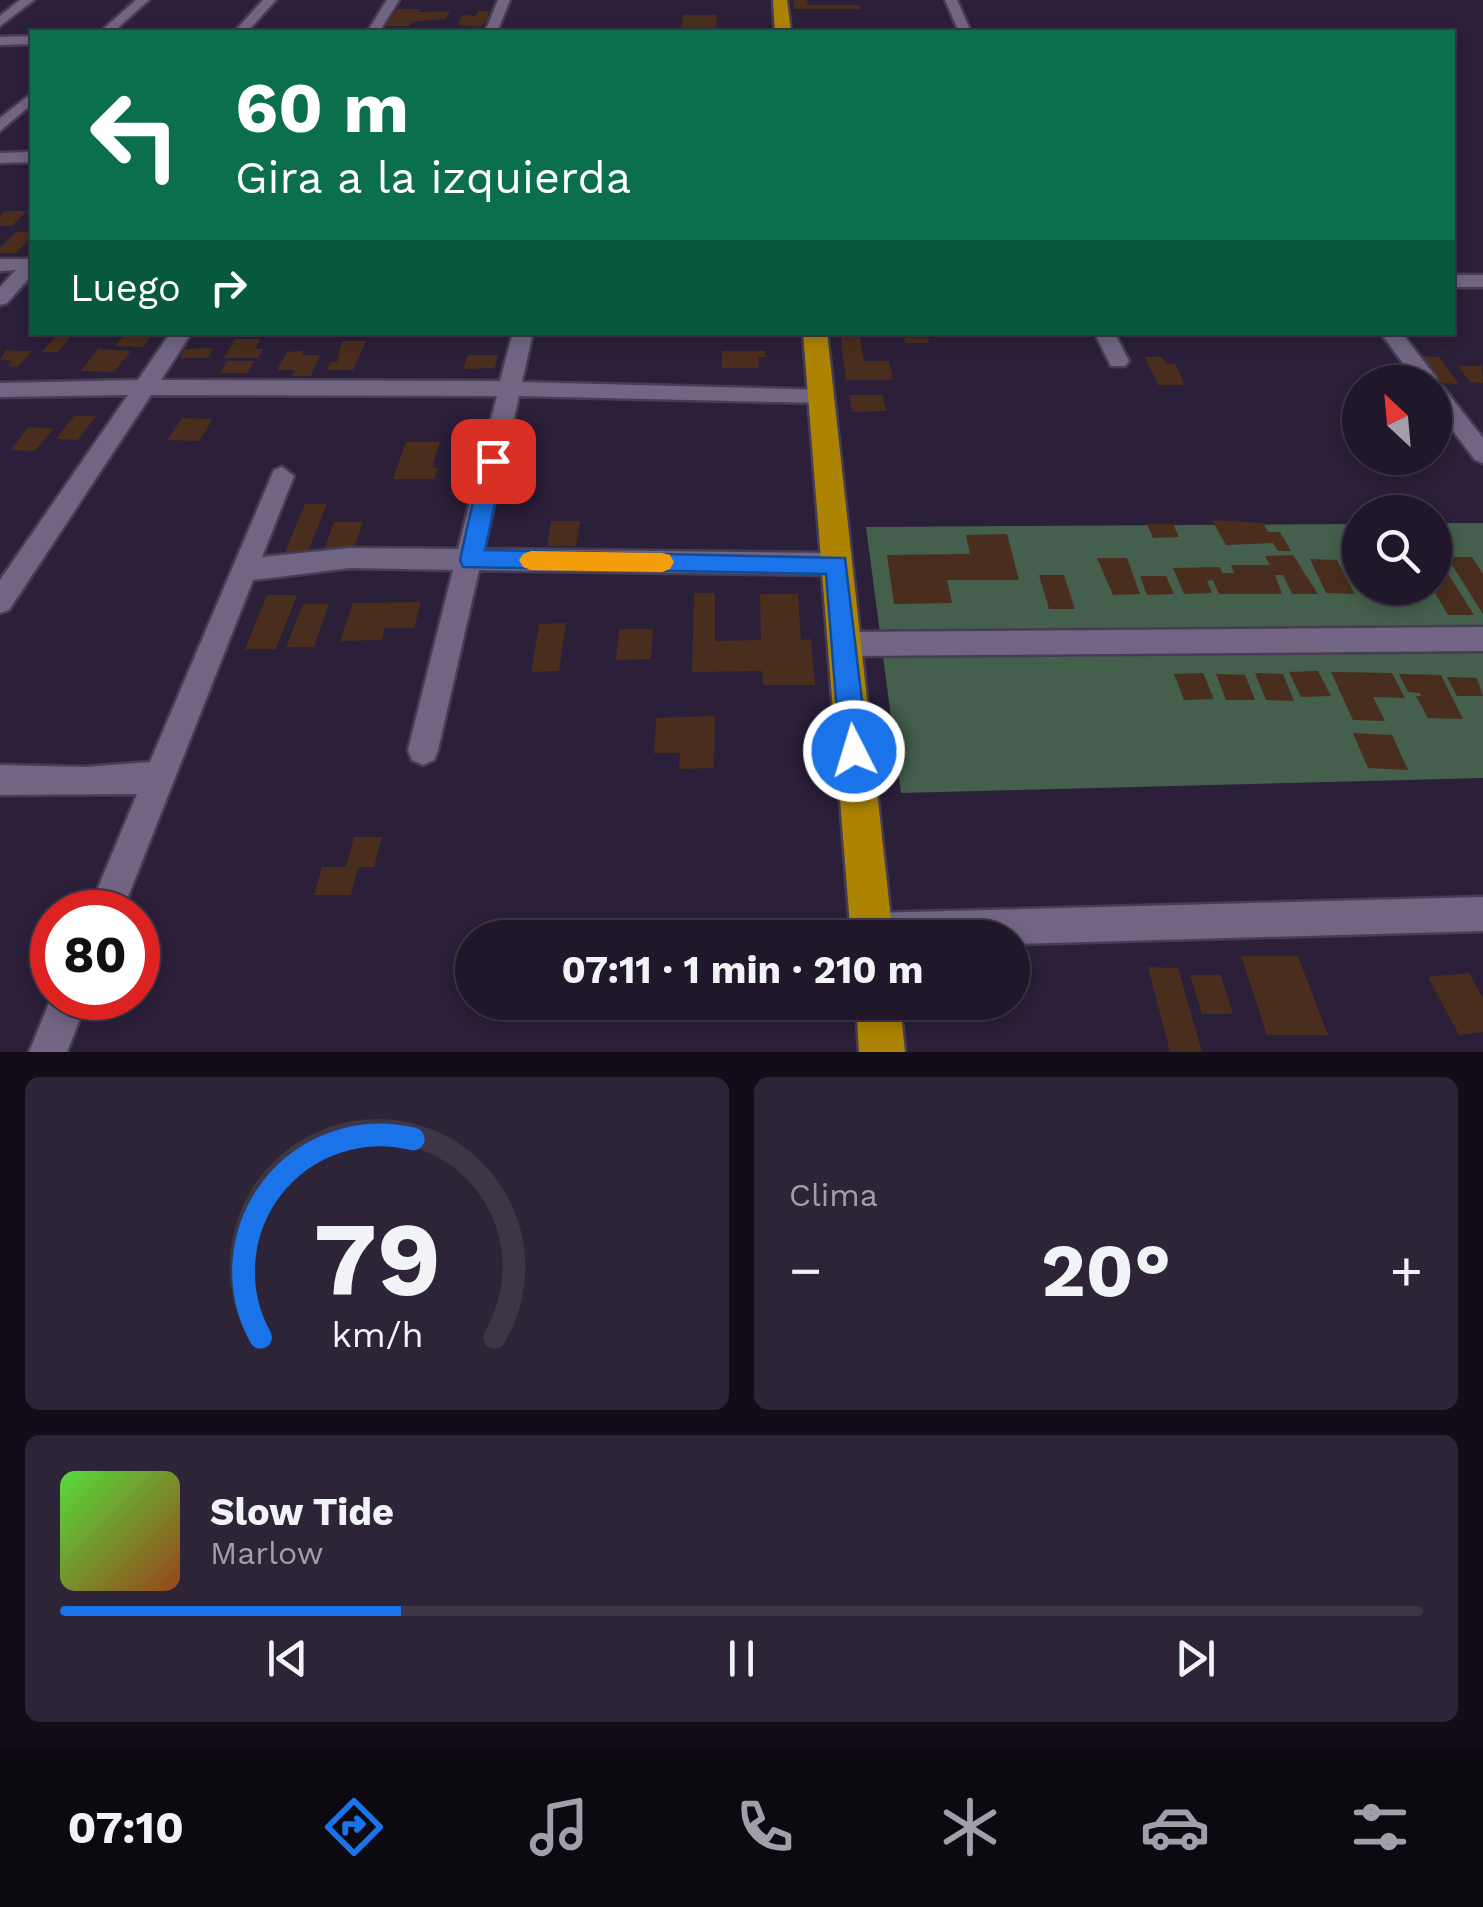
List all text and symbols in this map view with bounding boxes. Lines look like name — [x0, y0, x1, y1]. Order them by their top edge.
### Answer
text: 60 m — [235, 67, 409, 149]
icon: left — [70, 70, 200, 200]
text: Gira a la izquierda — [235, 151, 631, 204]
icon: right — [201, 260, 256, 315]
text: Luego — [70, 266, 181, 310]
north arrow — [1342, 365, 1452, 475]
map controls — [1342, 365, 1452, 605]
pin — [451, 419, 536, 504]
icon: arrive — [466, 434, 521, 489]
button: search — [1342, 495, 1452, 605]
position arrow — [802, 699, 906, 803]
speed limit sign: 80 — [30, 890, 160, 1020]
text: 07:11 · 1 min · 210 m — [562, 948, 923, 992]
text: Clima — [789, 1176, 878, 1214]
text: 79 — [313, 1198, 441, 1320]
text: 20° — [1041, 1226, 1171, 1314]
text: − — [789, 1238, 822, 1302]
text: + — [1390, 1238, 1423, 1302]
text: km/h — [331, 1314, 423, 1356]
text: Slow Tide — [210, 1490, 394, 1534]
text: Marlow — [210, 1534, 324, 1572]
icon: previous — [260, 1631, 315, 1686]
icon: pause — [714, 1631, 769, 1686]
icon: next — [1168, 1631, 1223, 1686]
icon: directions — [319, 1792, 389, 1862]
icon: music — [524, 1792, 594, 1862]
icon: phone — [730, 1792, 800, 1862]
icon: climate — [935, 1792, 1005, 1862]
icon: car — [1140, 1792, 1210, 1862]
icon: filters — [1345, 1792, 1415, 1862]
text: 07:10 — [68, 1801, 184, 1854]

